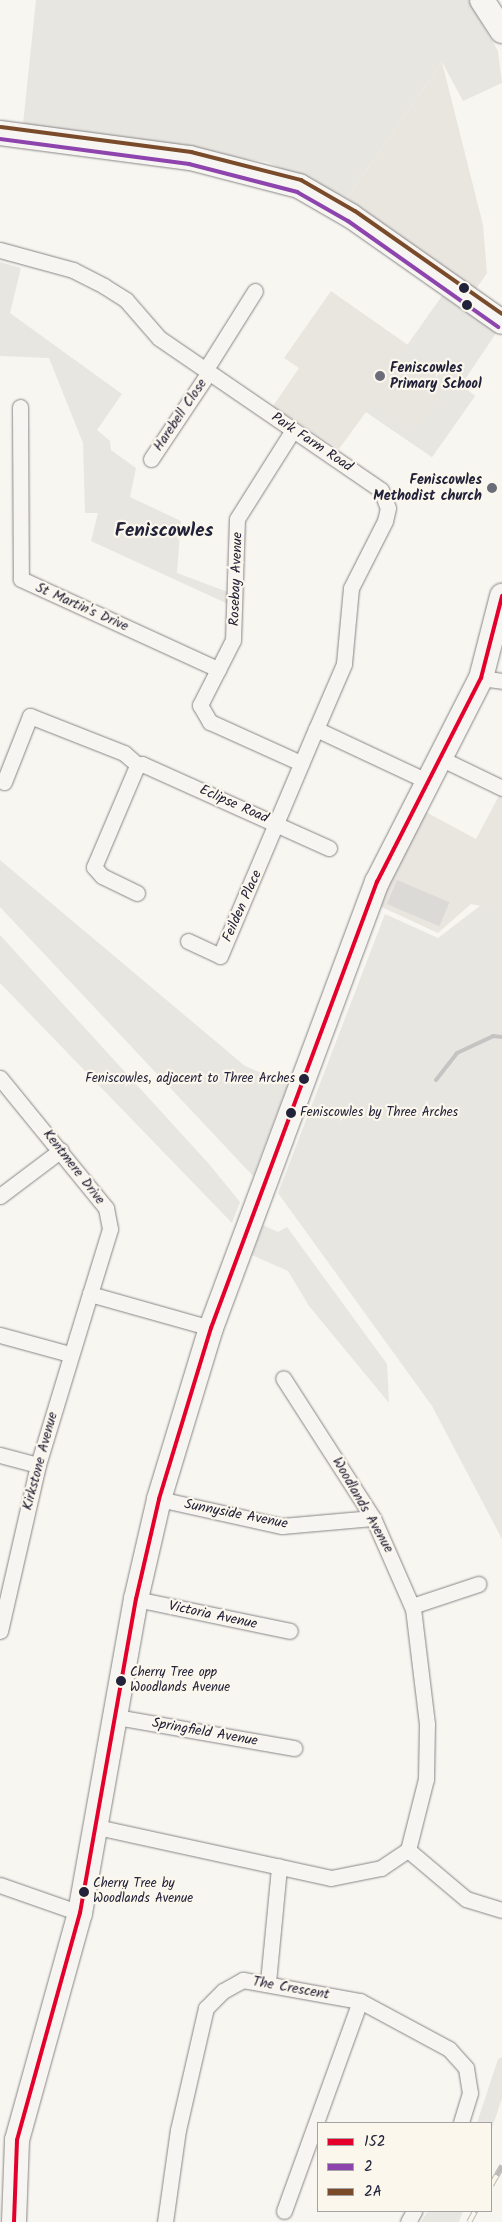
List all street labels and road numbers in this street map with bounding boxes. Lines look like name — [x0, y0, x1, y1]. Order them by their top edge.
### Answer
street label: Harebell Close — [150, 376, 210, 454]
street label: Park Farm Road — [268, 409, 356, 475]
street label: Rosebay Avenue — [226, 532, 246, 626]
street label: St Martin's Drive — [33, 579, 131, 635]
street label: Eclipse Road — [197, 781, 271, 827]
street label: Feilden Place — [219, 867, 265, 945]
street label: Kentmere Drive — [39, 1126, 109, 1208]
street label: Kirkstone Avenue — [19, 1410, 61, 1512]
street label: Woodlands Avenue — [329, 1454, 397, 1556]
street label: Sunnyside Avenue — [183, 1496, 289, 1532]
street label: Victoria Avenue — [167, 1597, 259, 1633]
street label: Springfield Avenue — [151, 1714, 259, 1750]
street label: The Crescent — [251, 1973, 331, 2003]

